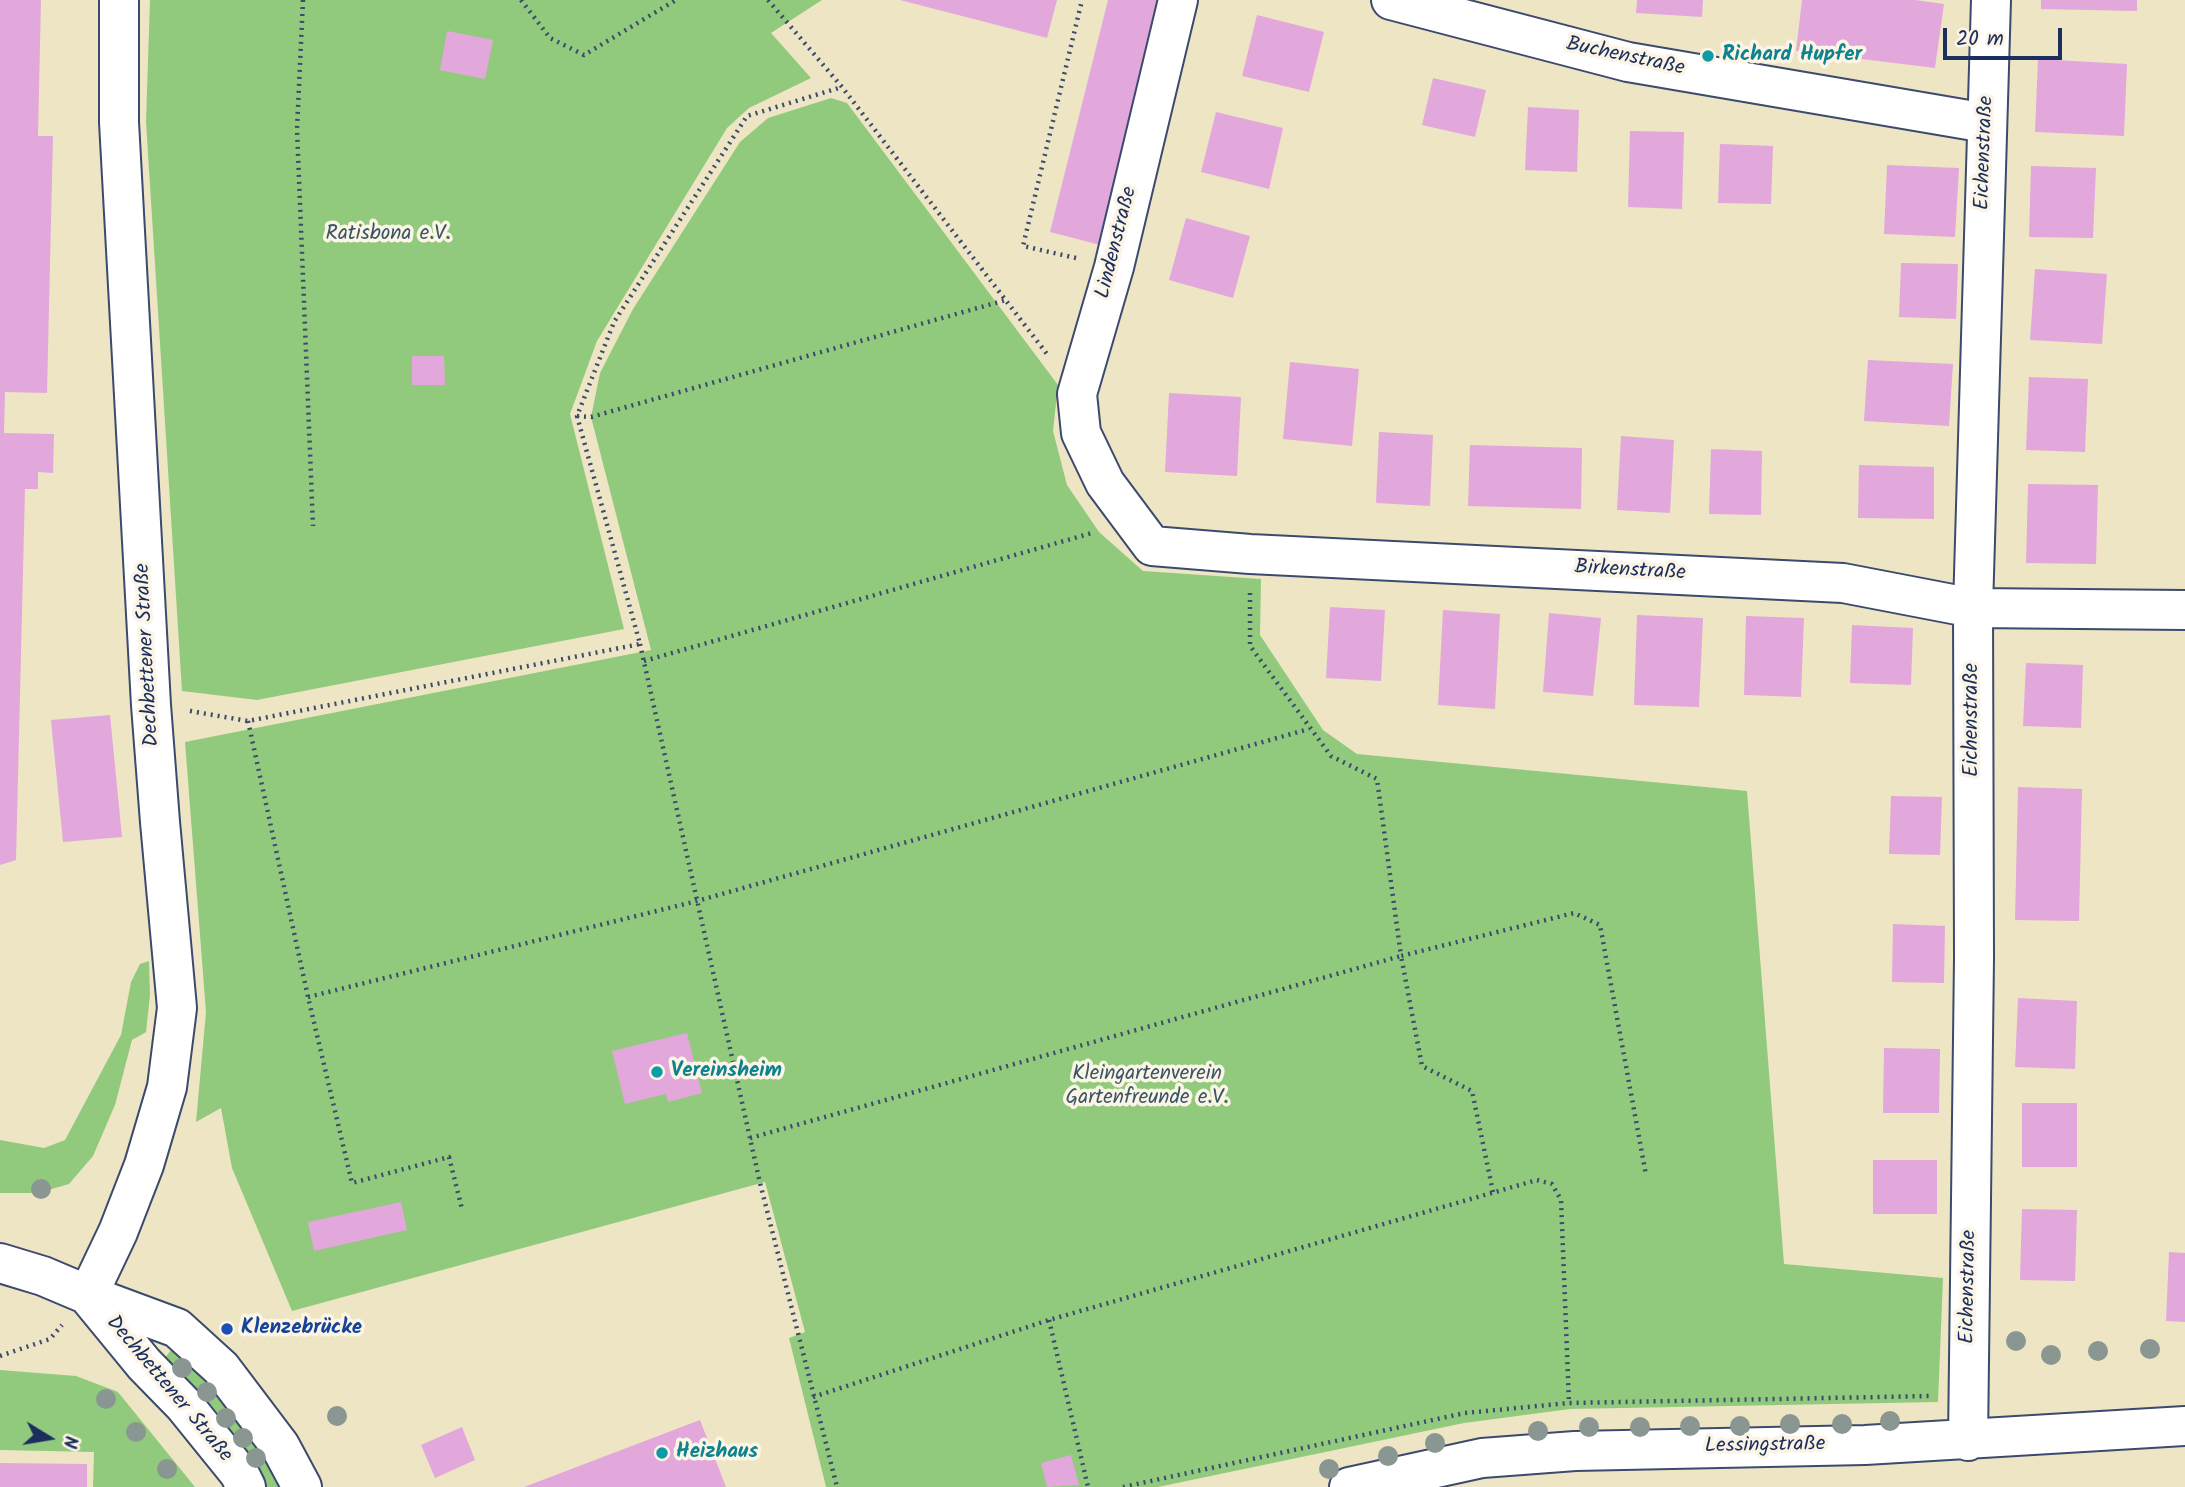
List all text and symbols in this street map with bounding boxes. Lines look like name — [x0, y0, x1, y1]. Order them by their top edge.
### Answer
scale bar — [1947, 14, 2066, 58]
text: 20 m — [1956, 23, 2004, 56]
street label: Buchenstraße — [1564, 33, 1686, 83]
place label: Richard Hupfer — [1722, 43, 1862, 69]
marker: Richard Hupfer — [1700, 48, 1716, 64]
street label: Eichenstraße — [1971, 96, 2001, 210]
street label: Lindenstraße — [1092, 184, 1144, 302]
park label: Ratisbona e.V. — [326, 222, 450, 248]
street label: Birkenstraße — [1574, 557, 1686, 587]
street label: Dechbettener Straße — [132, 563, 166, 747]
street label: Eichenstraße — [1960, 663, 1986, 777]
place label: Vereinsheim — [671, 1059, 782, 1085]
park label: Kleingartenverein Gartenfreunde e.V. — [1066, 1062, 1228, 1112]
marker: Vereinsheim — [649, 1064, 665, 1080]
street label: Eichenstraße — [1956, 1230, 1984, 1344]
street label: Dechbettener Straße — [99, 1312, 237, 1468]
place label: Klenzebrücke — [241, 1316, 362, 1342]
marker: Klenzebrücke — [219, 1321, 235, 1337]
north arrow — [14, 1403, 84, 1473]
text: N — [54, 1433, 85, 1451]
street label: Lessingstraße — [1704, 1433, 1826, 1461]
place label: Heizhaus — [676, 1440, 758, 1466]
marker: Heizhaus — [654, 1445, 670, 1461]

